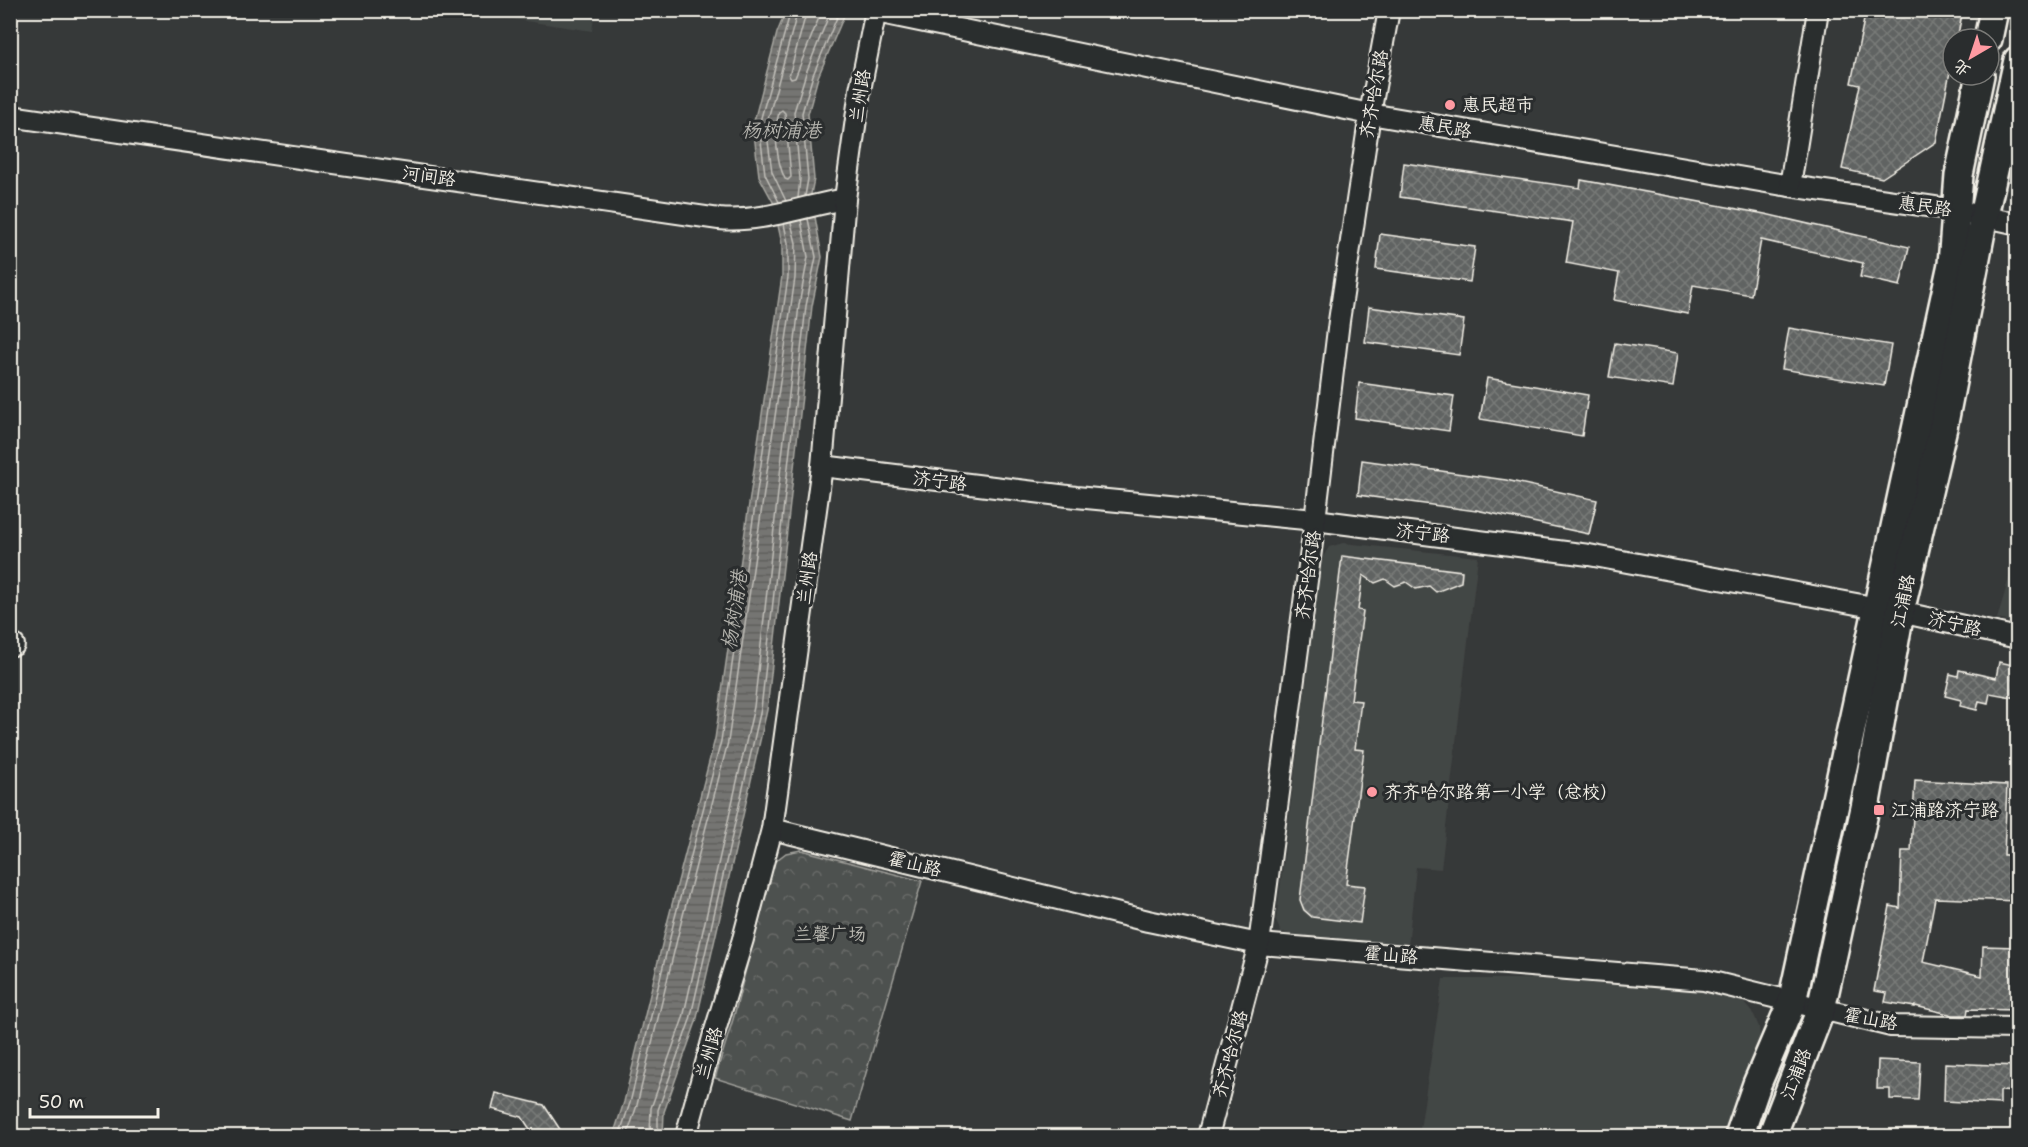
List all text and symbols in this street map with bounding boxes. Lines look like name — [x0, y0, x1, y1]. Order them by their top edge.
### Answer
north arrow — [1941, 27, 2001, 87]
street label: 齐齐哈尔路 — [1354, 48, 1394, 140]
text: 北 — [1949, 55, 1975, 81]
street label: 兰州路 — [844, 67, 876, 125]
place label: 惠民超市 — [1462, 93, 1534, 117]
marker: 惠民超市 — [1443, 98, 1457, 112]
street label: 惠民路 — [1416, 110, 1474, 144]
water label: 杨树浦港 — [741, 117, 823, 143]
street label: 河间路 — [401, 160, 457, 192]
street label: 惠民路 — [1897, 190, 1953, 222]
street label: 济宁路 — [912, 466, 968, 496]
street label: 济宁路 — [1395, 518, 1451, 548]
street label: 齐齐哈尔路 — [1290, 529, 1326, 621]
street label: 兰州路 — [791, 550, 823, 606]
water label: 杨树浦港 — [716, 567, 753, 651]
street label: 江浦路 — [1886, 572, 1920, 630]
street label: 济宁路 — [1926, 606, 1984, 642]
place label: 齐齐哈尔路第一小学（总校） — [1384, 780, 1618, 804]
marker: 齐齐哈尔路第一小学（总校） — [1365, 785, 1379, 799]
place label: 江浦路济宁路 — [1891, 798, 1999, 822]
marker: 江浦路济宁路 — [1872, 803, 1886, 817]
street label: 霍山路 — [886, 846, 944, 882]
park label: 兰馨广场 — [794, 922, 866, 946]
street label: 霍山路 — [1363, 941, 1419, 969]
street label: 霍山路 — [1842, 1002, 1900, 1036]
street label: 齐齐哈尔路 — [1207, 1007, 1253, 1101]
street label: 兰州路 — [690, 1024, 728, 1082]
street label: 江浦路 — [1775, 1044, 1817, 1104]
scale bar — [30, 1081, 158, 1119]
text: 50 m — [39, 1090, 84, 1114]

